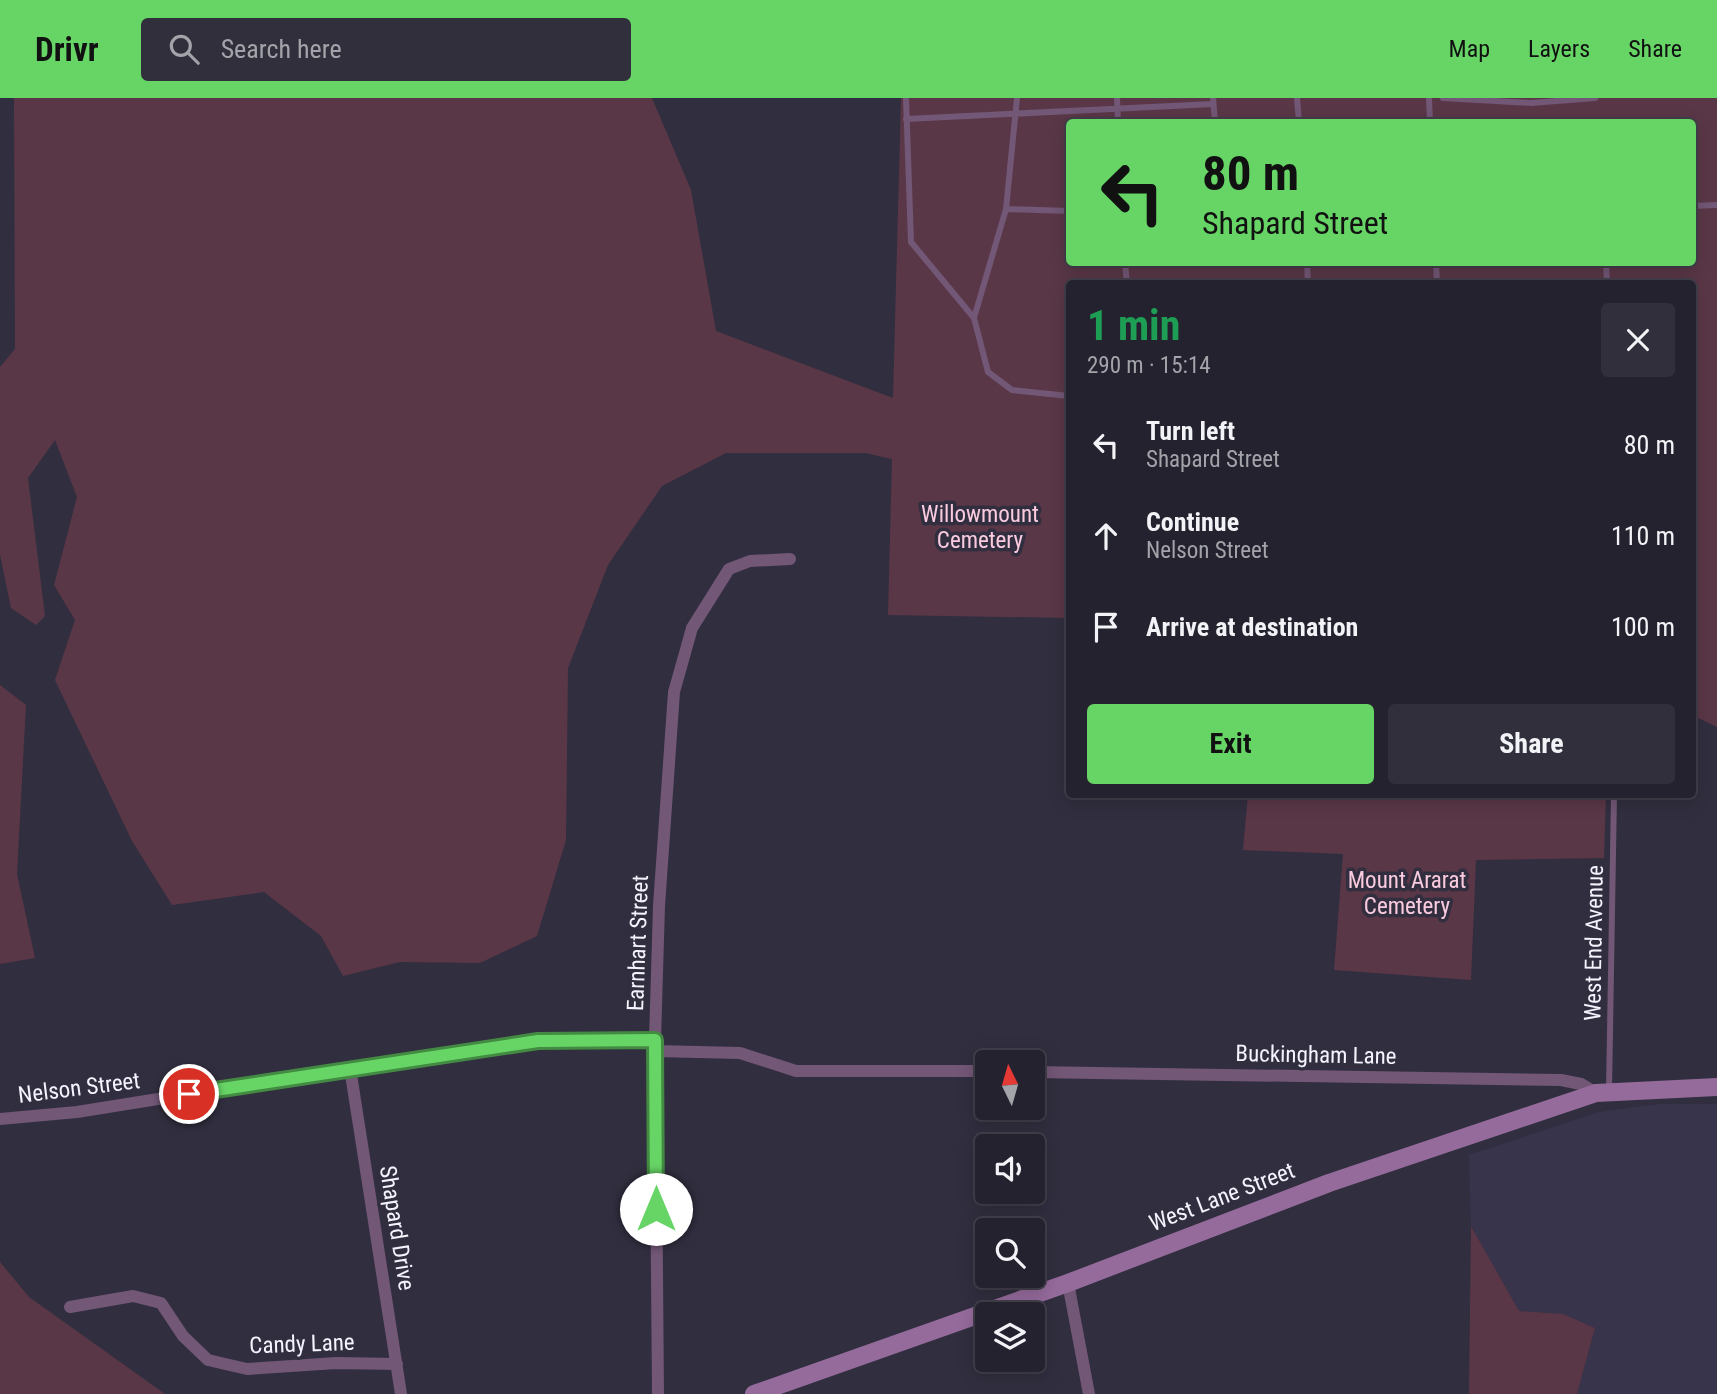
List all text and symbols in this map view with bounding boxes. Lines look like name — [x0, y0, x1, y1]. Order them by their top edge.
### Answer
search box — [141, 18, 631, 81]
text: Drivr — [35, 30, 99, 69]
icon: search — [165, 30, 203, 68]
text: Search here — [221, 34, 342, 64]
text: Map — [1449, 35, 1490, 63]
text: Layers — [1528, 35, 1590, 63]
text: Share — [1628, 35, 1682, 63]
text: 80 m — [1202, 145, 1299, 202]
icon: left — [1087, 147, 1178, 238]
text: Shapard Street — [1202, 204, 1388, 242]
text: 1 min — [1087, 301, 1180, 350]
button: close — [1601, 303, 1675, 377]
text: 290 m · 15:14 — [1087, 352, 1211, 379]
text: Turn left — [1146, 416, 1235, 446]
icon: left — [1087, 426, 1125, 464]
text: 80 m — [1624, 430, 1675, 460]
text: Shapard Street — [1146, 446, 1280, 473]
park label: Willowmount Cemetery — [921, 501, 1039, 554]
text: Continue — [1146, 507, 1239, 537]
icon: ahead — [1087, 517, 1125, 555]
text: 110 m — [1611, 521, 1675, 551]
text: Nelson Street — [1146, 537, 1269, 564]
icon: arrive — [1087, 608, 1125, 646]
text: Arrive at destination — [1146, 612, 1358, 642]
text: 100 m — [1611, 612, 1675, 642]
button: Exit — [1087, 704, 1374, 784]
button: Share — [1388, 704, 1675, 784]
street label: West End Avenue — [1579, 865, 1609, 1021]
park label: Mount Ararat Cemetery — [1348, 867, 1466, 920]
street label: Earnhart Street — [622, 874, 654, 1012]
street label: Buckingham Lane — [1235, 1040, 1397, 1070]
north arrow — [975, 1050, 1045, 1120]
map controls — [975, 1050, 1045, 1372]
pin — [159, 1064, 219, 1124]
street label: Nelson Street — [16, 1067, 142, 1109]
icon: arrive — [170, 1075, 208, 1113]
button: sound — [975, 1134, 1045, 1204]
street label: West Lane Street — [1145, 1157, 1299, 1237]
street label: Shapard Drive — [374, 1164, 420, 1292]
position arrow — [619, 1172, 693, 1246]
button: search — [975, 1218, 1045, 1288]
button: layers — [975, 1302, 1045, 1372]
street label: Candy Lane — [249, 1329, 355, 1359]

